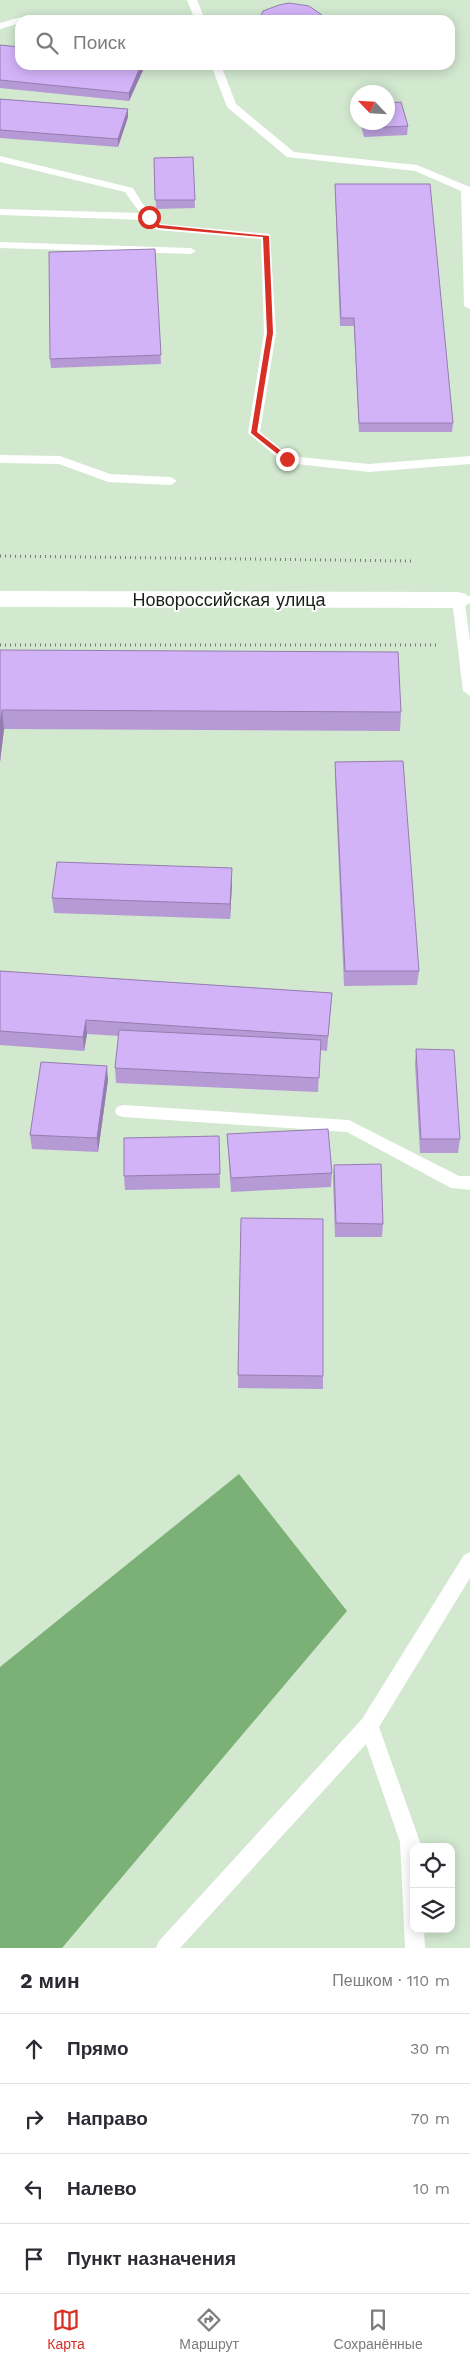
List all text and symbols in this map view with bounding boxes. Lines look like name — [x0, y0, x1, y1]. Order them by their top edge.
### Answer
search box — [15, 15, 455, 70]
icon: search — [33, 29, 61, 57]
text: Поиск — [73, 31, 126, 54]
north arrow — [350, 85, 395, 130]
route start — [138, 206, 161, 229]
route end — [276, 448, 299, 471]
street label: Новороссийская улица — [132, 589, 327, 610]
map controls — [410, 1843, 455, 1933]
button: locate — [410, 1843, 455, 1888]
button: layers — [410, 1888, 455, 1933]
text: 2 мин — [20, 1968, 80, 1993]
text: Пешком · 110 m — [332, 1971, 450, 1990]
icon: ahead — [20, 2035, 48, 2063]
text: Прямо — [67, 2037, 129, 2060]
text: 30 m — [410, 2039, 450, 2058]
icon: right — [20, 2105, 48, 2133]
text: Направо — [67, 2107, 148, 2130]
text: 70 m — [411, 2109, 450, 2128]
icon: left — [20, 2175, 48, 2203]
text: Налево — [67, 2177, 137, 2200]
text: 10 m — [413, 2179, 450, 2198]
icon: arrive — [20, 2245, 48, 2273]
text: Пункт назначения — [67, 2247, 236, 2270]
tab: Карта — [47, 2306, 85, 2352]
tab: Маршрут — [179, 2306, 239, 2352]
tab: Сохранённые — [334, 2306, 423, 2352]

